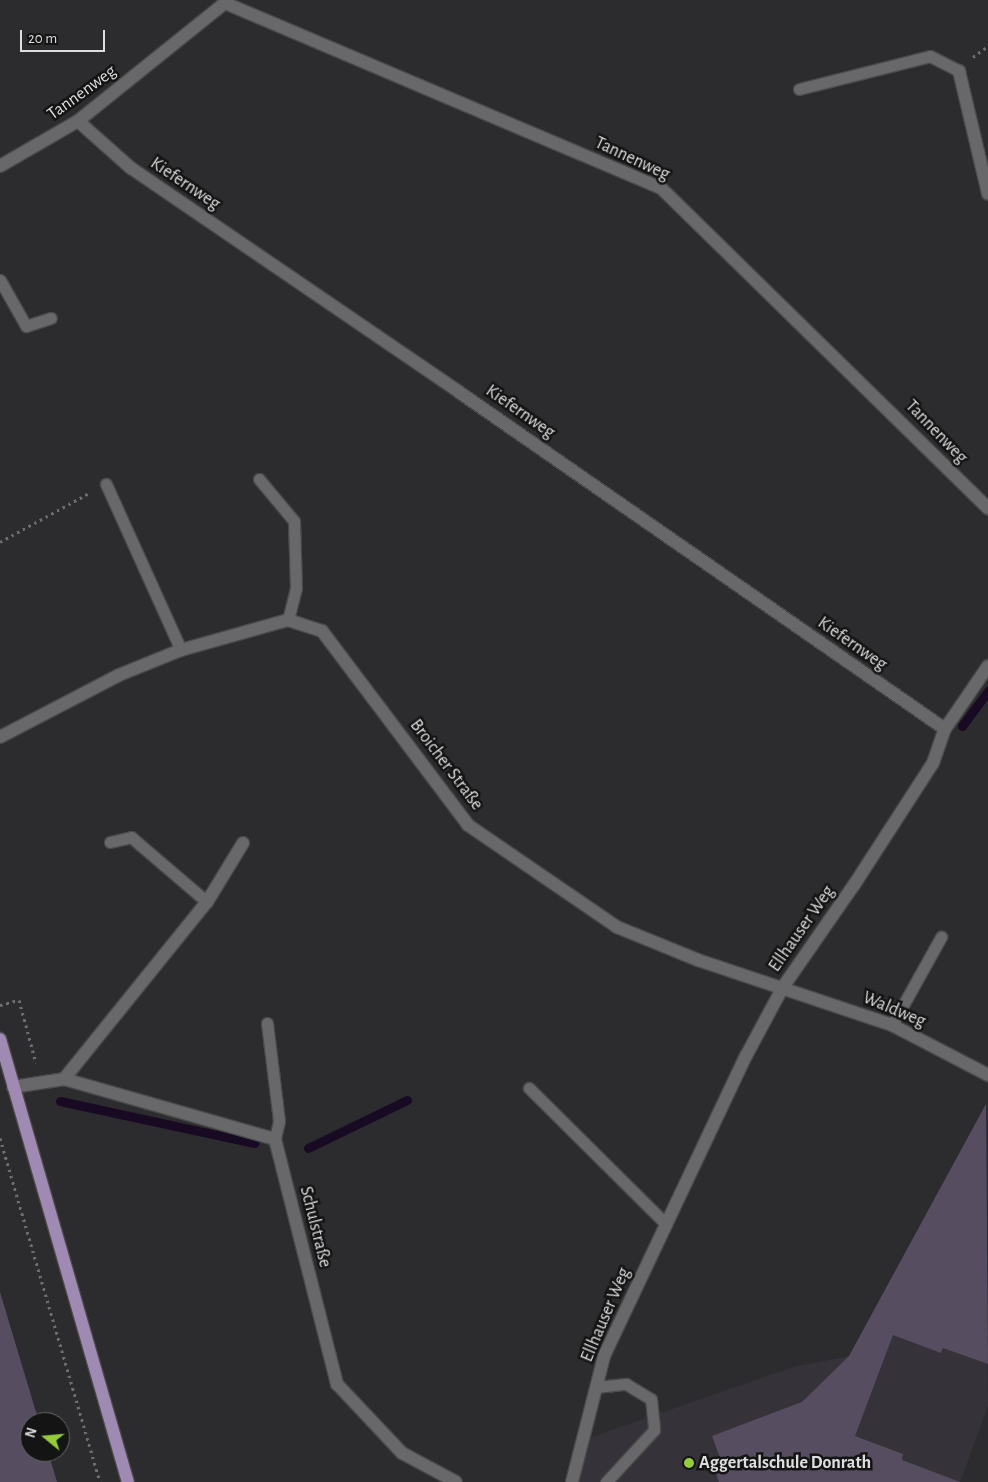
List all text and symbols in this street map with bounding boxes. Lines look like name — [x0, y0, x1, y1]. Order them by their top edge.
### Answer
scale bar — [22, 20, 108, 52]
text: 20 m — [28, 31, 57, 46]
street label: Tannenweg — [43, 61, 121, 125]
street label: Tannenweg — [591, 132, 673, 186]
street label: Kiefernweg — [146, 153, 224, 215]
street label: Kiefernweg — [481, 380, 559, 444]
street label: Tannenweg — [900, 396, 972, 468]
street label: Kiefernweg — [813, 612, 891, 676]
street label: Broicher Straße — [405, 715, 487, 815]
street label: Ellhauser Weg — [764, 882, 840, 976]
street label: Waldweg — [859, 987, 929, 1033]
street label: Schulstraße — [295, 1184, 335, 1270]
street label: Ellhauser Weg — [576, 1265, 636, 1365]
north arrow — [20, 1412, 70, 1462]
text: N — [23, 1426, 40, 1440]
place label: Aggertalschule Donrath — [699, 1452, 871, 1474]
marker: Aggertalschule Donrath — [683, 1457, 695, 1469]

